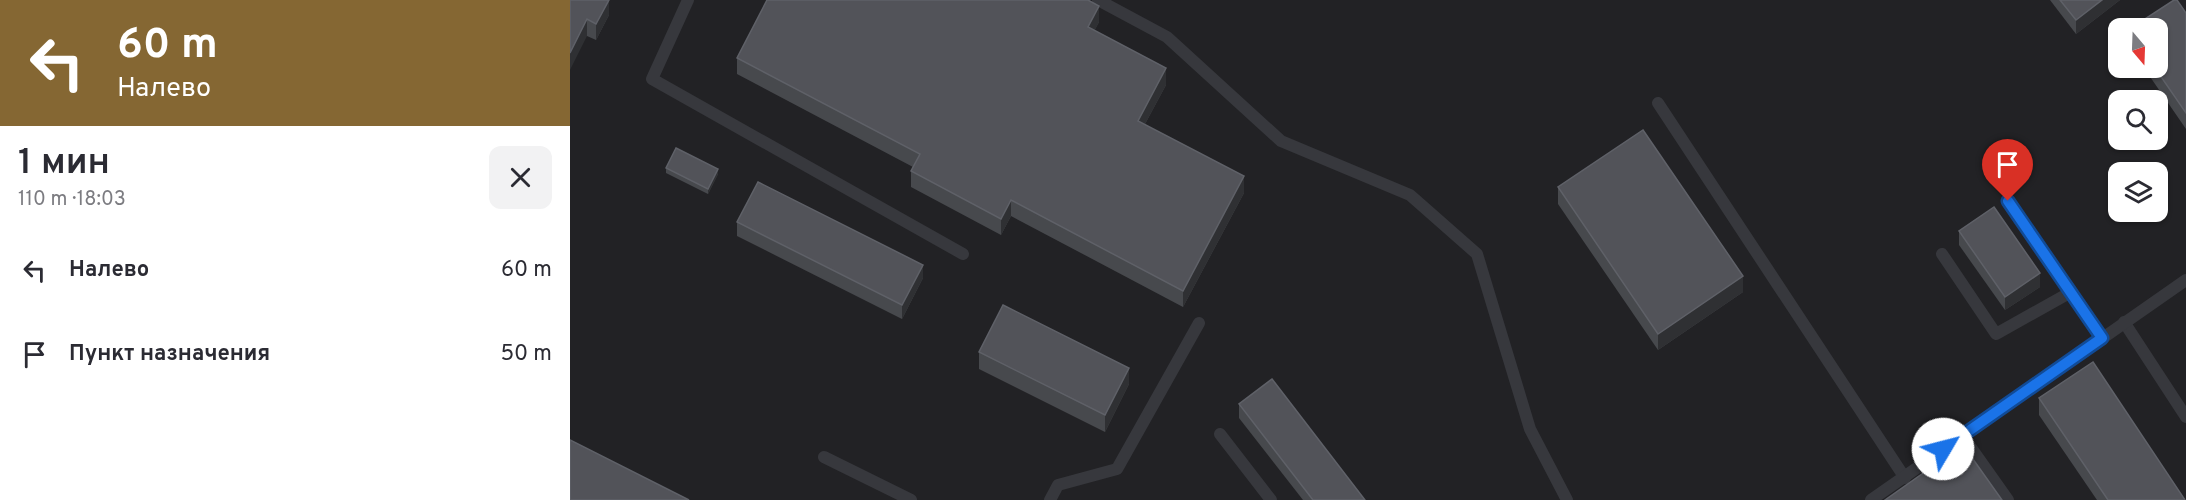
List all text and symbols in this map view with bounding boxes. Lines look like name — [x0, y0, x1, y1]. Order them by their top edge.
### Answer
north arrow — [2108, 18, 2168, 78]
map controls — [2108, 18, 2168, 222]
text: 60 m — [117, 20, 218, 73]
icon: left — [18, 24, 96, 102]
text: Налево — [117, 72, 211, 106]
button: search — [2108, 90, 2168, 150]
pin — [1982, 139, 2033, 201]
text: 1 мин — [18, 141, 110, 187]
button: close — [489, 146, 552, 209]
icon: arrive — [1991, 148, 2024, 181]
button: layers — [2108, 162, 2168, 222]
text: 110 m · 18:03 — [18, 187, 126, 213]
icon: left — [18, 254, 51, 287]
text: Налево — [69, 257, 149, 284]
text: 60 m — [501, 257, 552, 284]
icon: arrive — [18, 338, 51, 371]
text: Пункт назначения — [69, 341, 270, 368]
text: 50 m — [500, 341, 552, 368]
position arrow — [1911, 417, 1975, 481]

